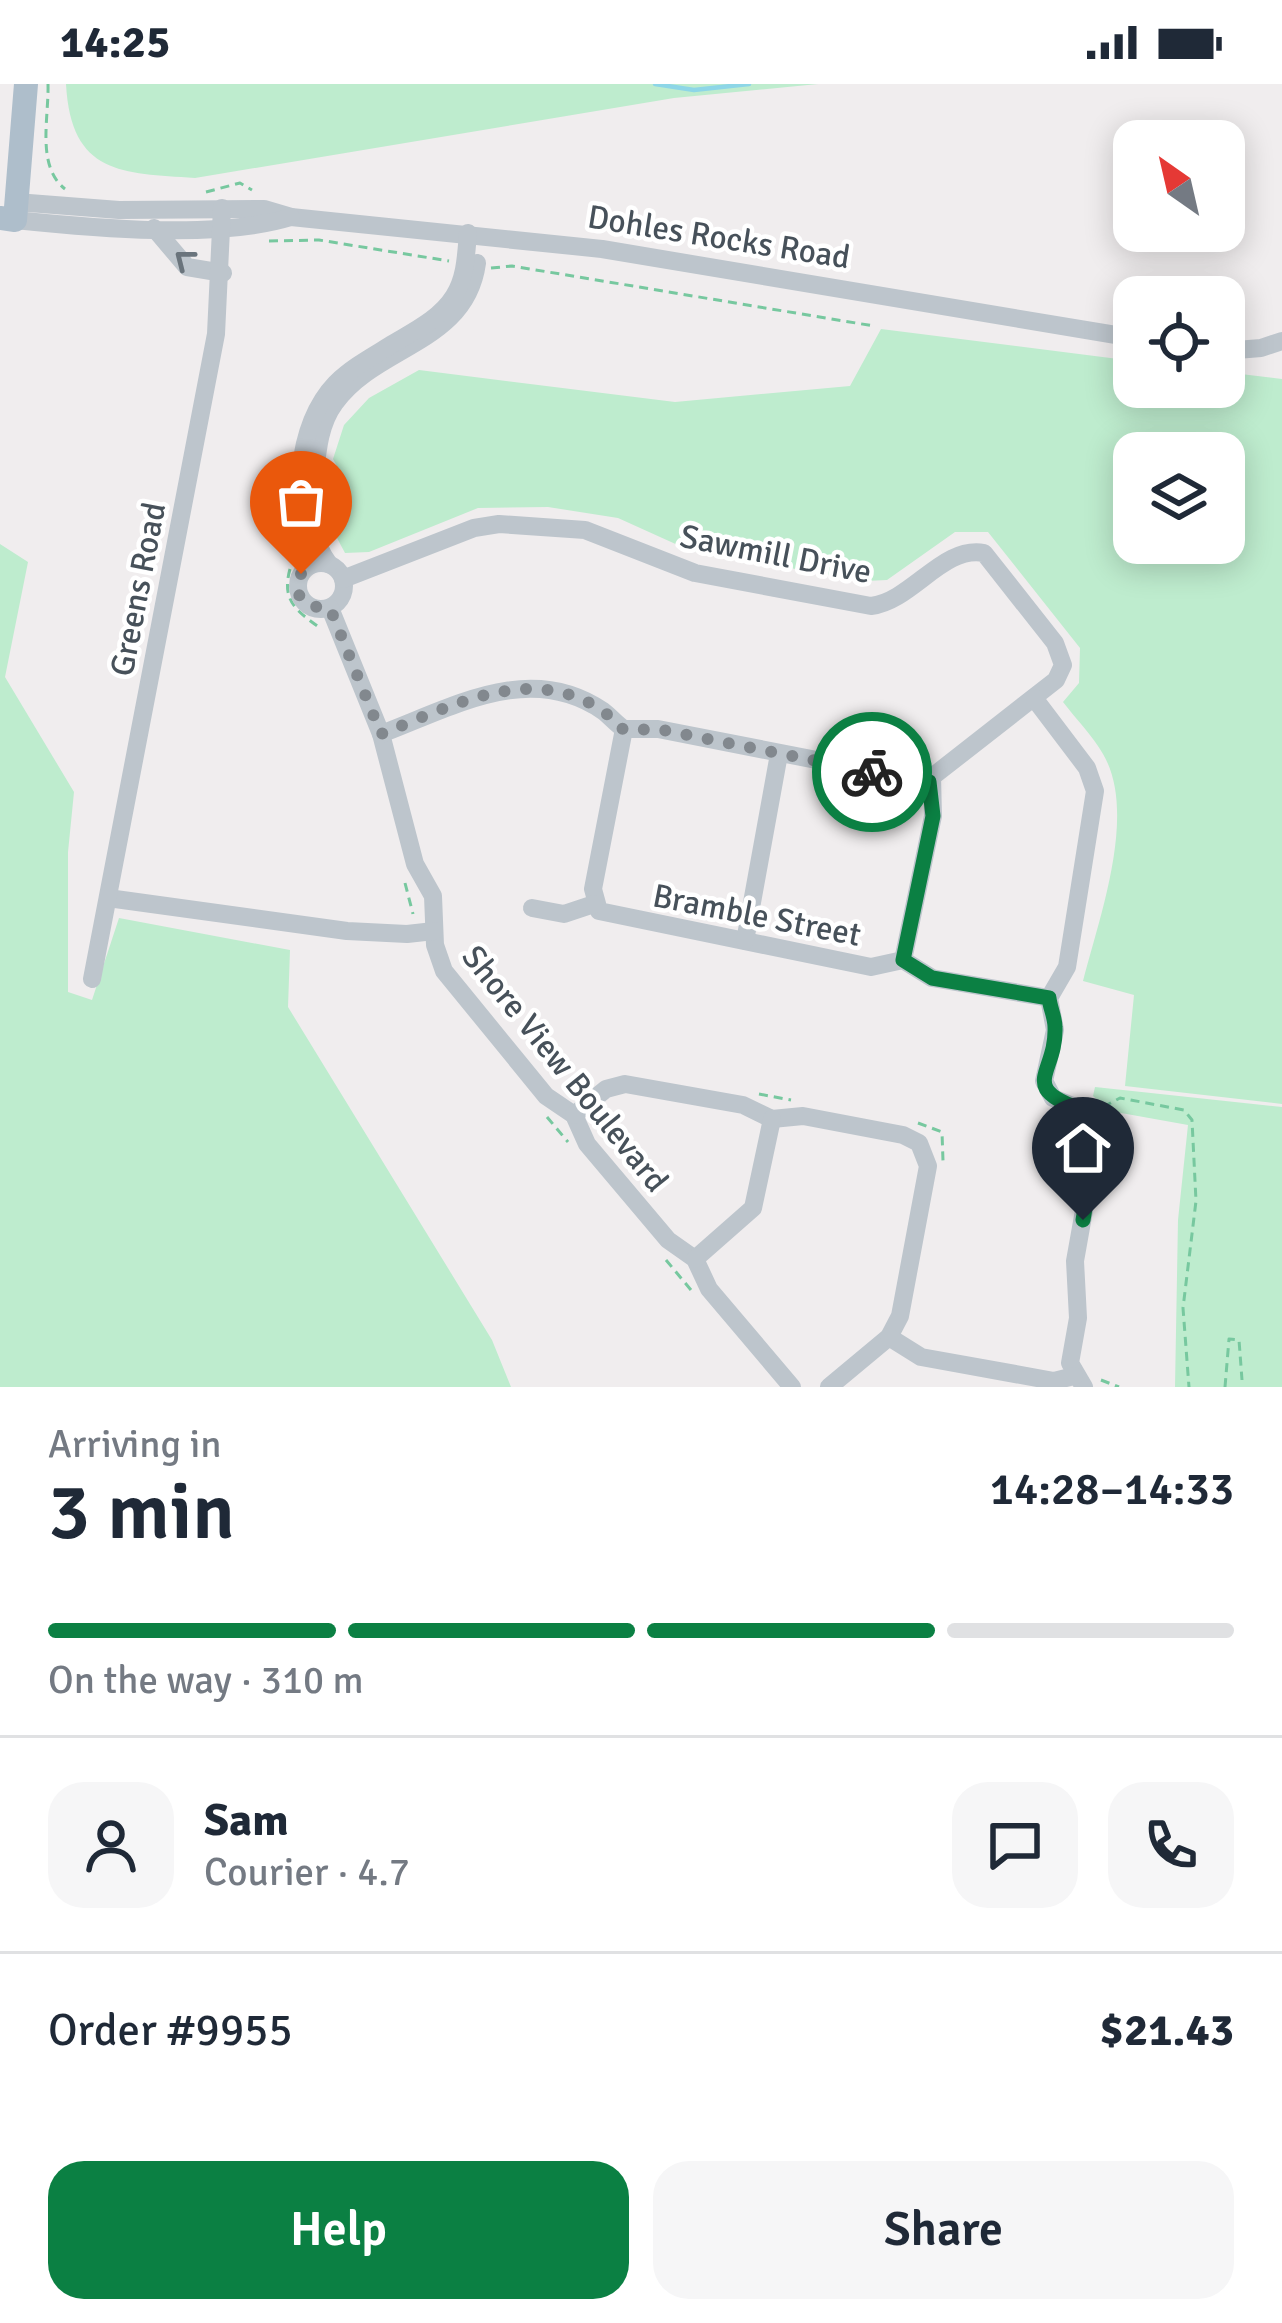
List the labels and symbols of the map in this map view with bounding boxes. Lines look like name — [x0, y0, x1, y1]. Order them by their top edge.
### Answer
north arrow — [1113, 120, 1245, 252]
street label: Dohles Rocks Road — [585, 197, 853, 278]
one-way arrow — [176, 252, 198, 273]
pin — [250, 451, 352, 574]
street label: Greens Road — [102, 499, 175, 680]
street label: Sawmill Drive — [677, 516, 875, 593]
courier — [812, 712, 932, 832]
street label: Bramble Street — [649, 875, 864, 956]
street label: Shore View Boulevard — [453, 937, 677, 1201]
pin — [1032, 1097, 1134, 1220]

